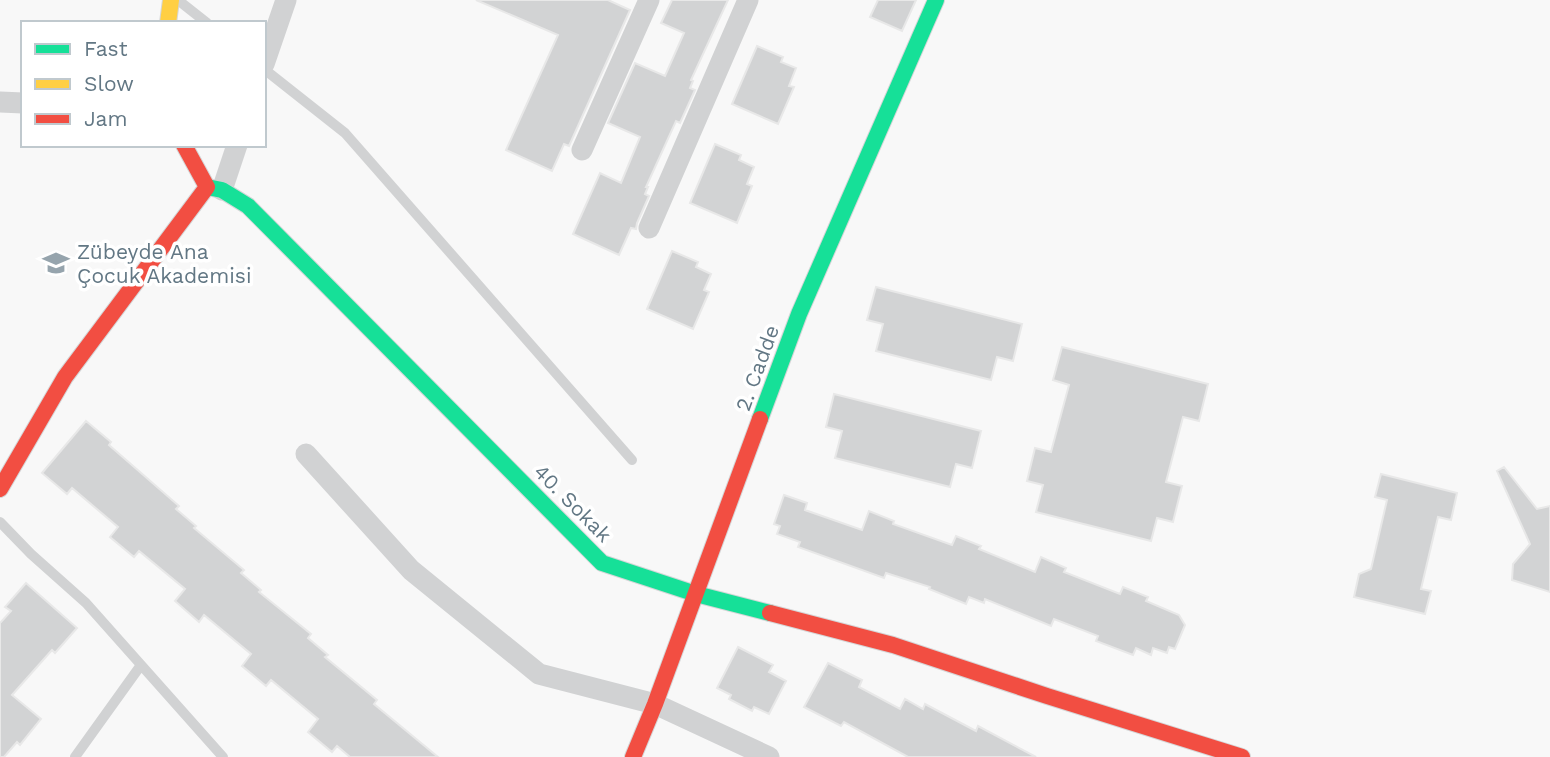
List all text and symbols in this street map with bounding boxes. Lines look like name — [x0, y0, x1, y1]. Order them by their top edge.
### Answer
legend — [21, 21, 266, 147]
text: Fast — [84, 36, 128, 61]
text: Slow — [84, 71, 134, 96]
text: Jam — [84, 106, 127, 131]
place label: Zübeyde Ana Çocuk Akademisi — [77, 239, 251, 288]
school or university icon: Zübeyde Ana Çocuk Akademisi — [41, 248, 71, 278]
street label: 2. Cadde — [730, 322, 784, 414]
street label: 40. Sokak — [529, 459, 617, 547]

